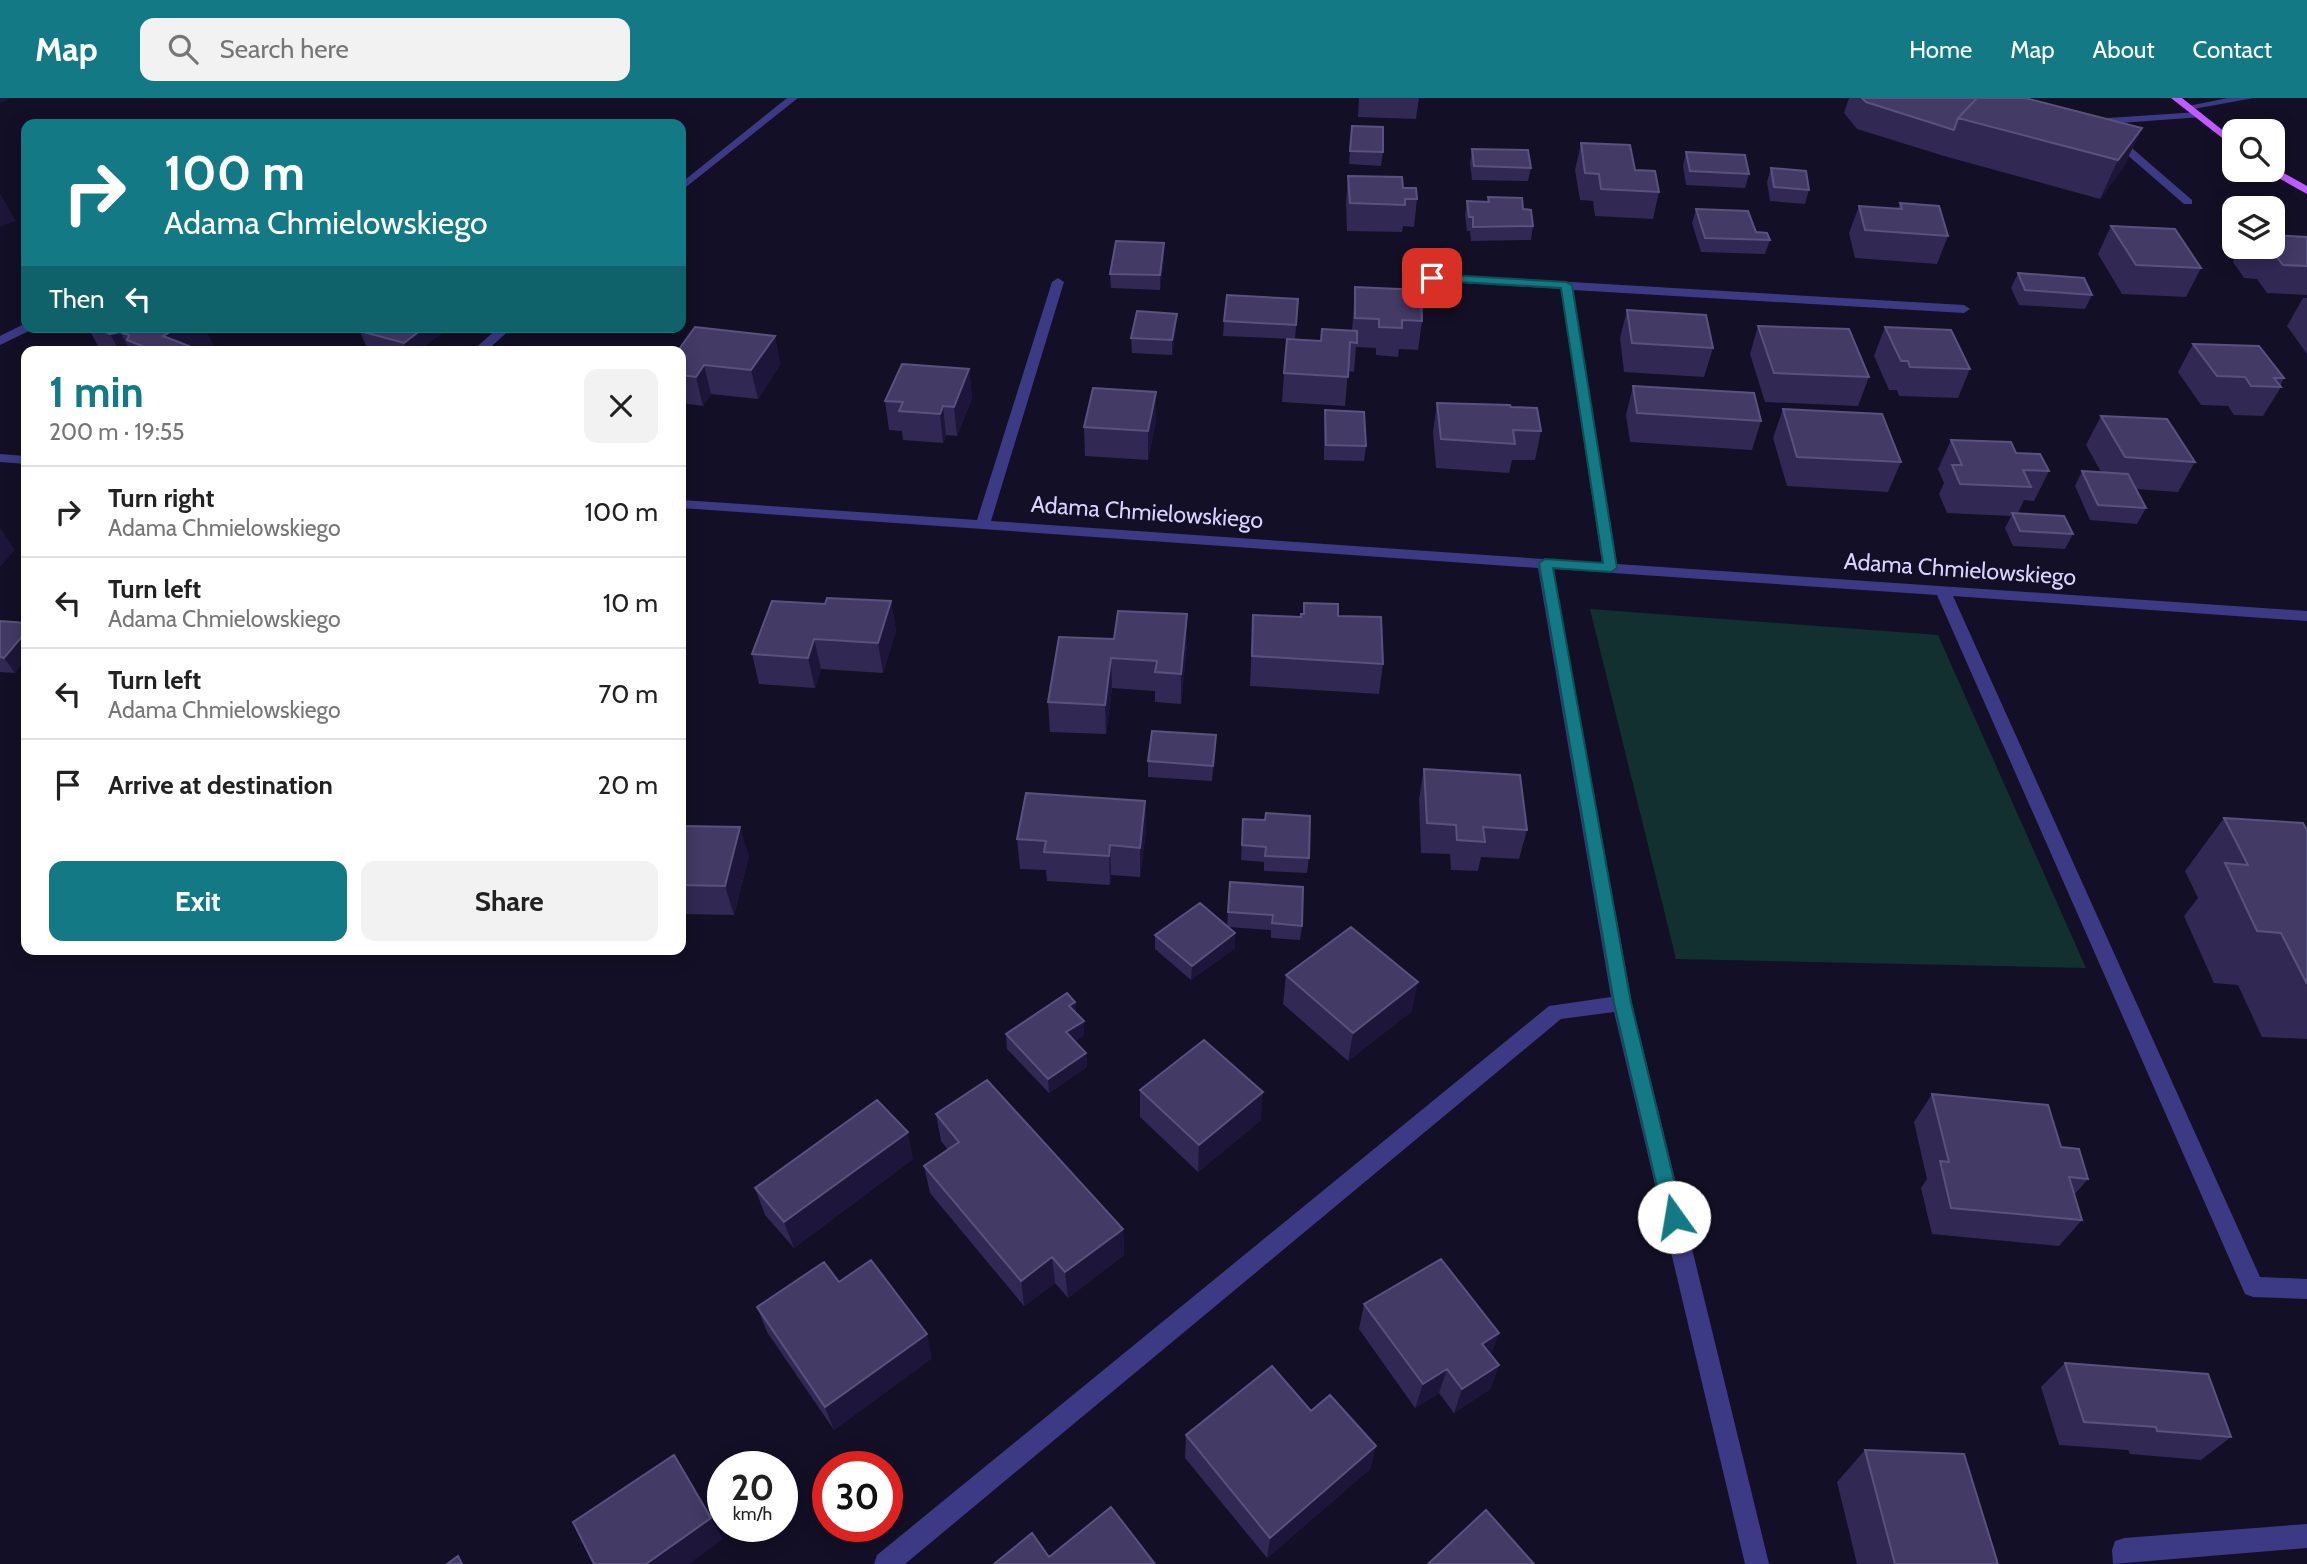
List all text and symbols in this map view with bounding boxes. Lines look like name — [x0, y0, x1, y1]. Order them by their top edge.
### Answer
search box — [140, 18, 630, 81]
text: Map — [35, 29, 98, 69]
icon: search — [164, 30, 202, 68]
text: Search here — [220, 33, 349, 65]
text: Home — [1909, 35, 1972, 64]
text: Map — [2010, 35, 2055, 64]
text: About — [2093, 35, 2155, 64]
text: Contact — [2193, 35, 2272, 64]
map controls — [2222, 119, 2285, 259]
button: search — [2222, 119, 2285, 182]
text: 100 m — [164, 143, 305, 202]
icon: right — [49, 147, 140, 238]
button: layers — [2222, 196, 2285, 259]
text: Adama Chmielowskiego — [164, 203, 488, 242]
pin — [1402, 248, 1462, 308]
icon: arrive — [1413, 259, 1451, 297]
icon: left — [119, 280, 157, 318]
text: Then — [49, 283, 105, 315]
text: 1 min — [49, 366, 144, 418]
button: close — [584, 369, 658, 443]
text: 200 m · 19:55 — [49, 418, 185, 446]
text: Turn right — [108, 482, 214, 514]
street label: Adama Chmielowskiego — [1030, 490, 1264, 534]
icon: right — [49, 493, 87, 531]
text: 100 m — [585, 496, 658, 528]
text: Adama Chmielowskiego — [108, 514, 341, 542]
street label: Adama Chmielowskiego — [1843, 547, 2077, 591]
text: Turn left — [108, 573, 201, 605]
icon: left — [49, 584, 87, 622]
text: 10 m — [603, 587, 658, 619]
text: Adama Chmielowskiego — [108, 605, 341, 633]
text: Turn left — [108, 664, 201, 696]
icon: left — [49, 675, 87, 713]
text: 70 m — [598, 678, 658, 710]
text: Adama Chmielowskiego — [108, 696, 341, 724]
icon: arrive — [49, 766, 87, 804]
text: Arrive at destination — [108, 769, 333, 801]
text: 20 m — [598, 769, 658, 801]
button: Exit — [49, 861, 347, 941]
button: Share — [361, 861, 658, 941]
position arrow — [1637, 1180, 1711, 1254]
speed limit sign: 30 — [812, 1451, 903, 1542]
text: 20 — [731, 1466, 774, 1509]
text: km/h — [733, 1503, 772, 1525]

